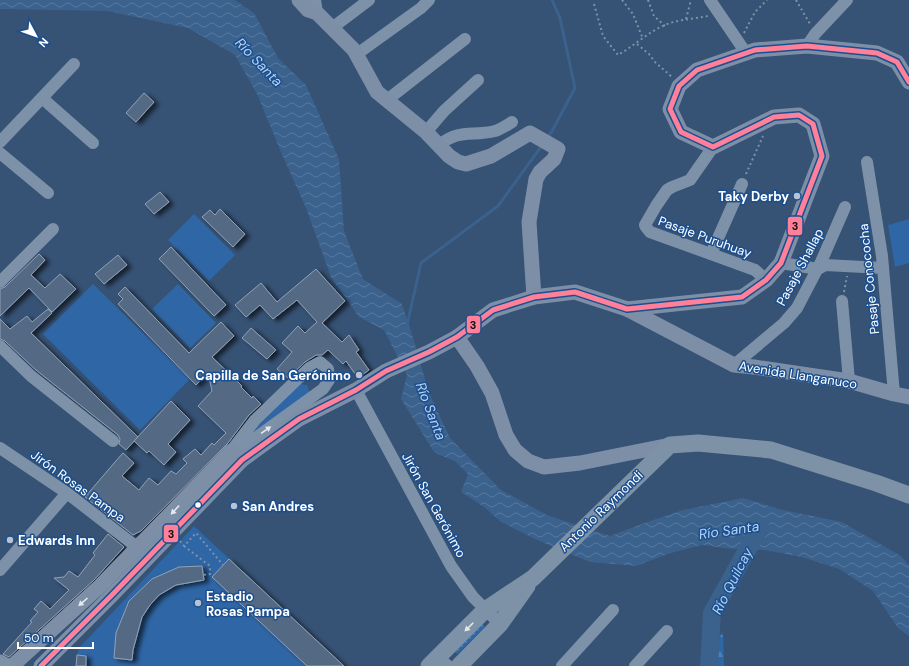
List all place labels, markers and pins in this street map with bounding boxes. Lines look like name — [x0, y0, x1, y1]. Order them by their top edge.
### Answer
place label: Taky Derby — [718, 188, 789, 205]
marker: Taky Derby — [792, 191, 802, 201]
place label: Capilla de San Gerónimo — [195, 367, 351, 384]
marker: Capilla de San Gerónimo — [354, 370, 364, 380]
place label: San Andres — [242, 498, 314, 515]
unlabelled marker — [193, 500, 203, 510]
marker: San Andres — [229, 501, 239, 511]
place label: Edwards Inn — [18, 532, 95, 549]
marker: Edwards Inn — [5, 535, 15, 545]
place label: Estadio Rosas Pampa — [206, 588, 290, 620]
marker: Estadio Rosas Pampa — [193, 598, 203, 608]

